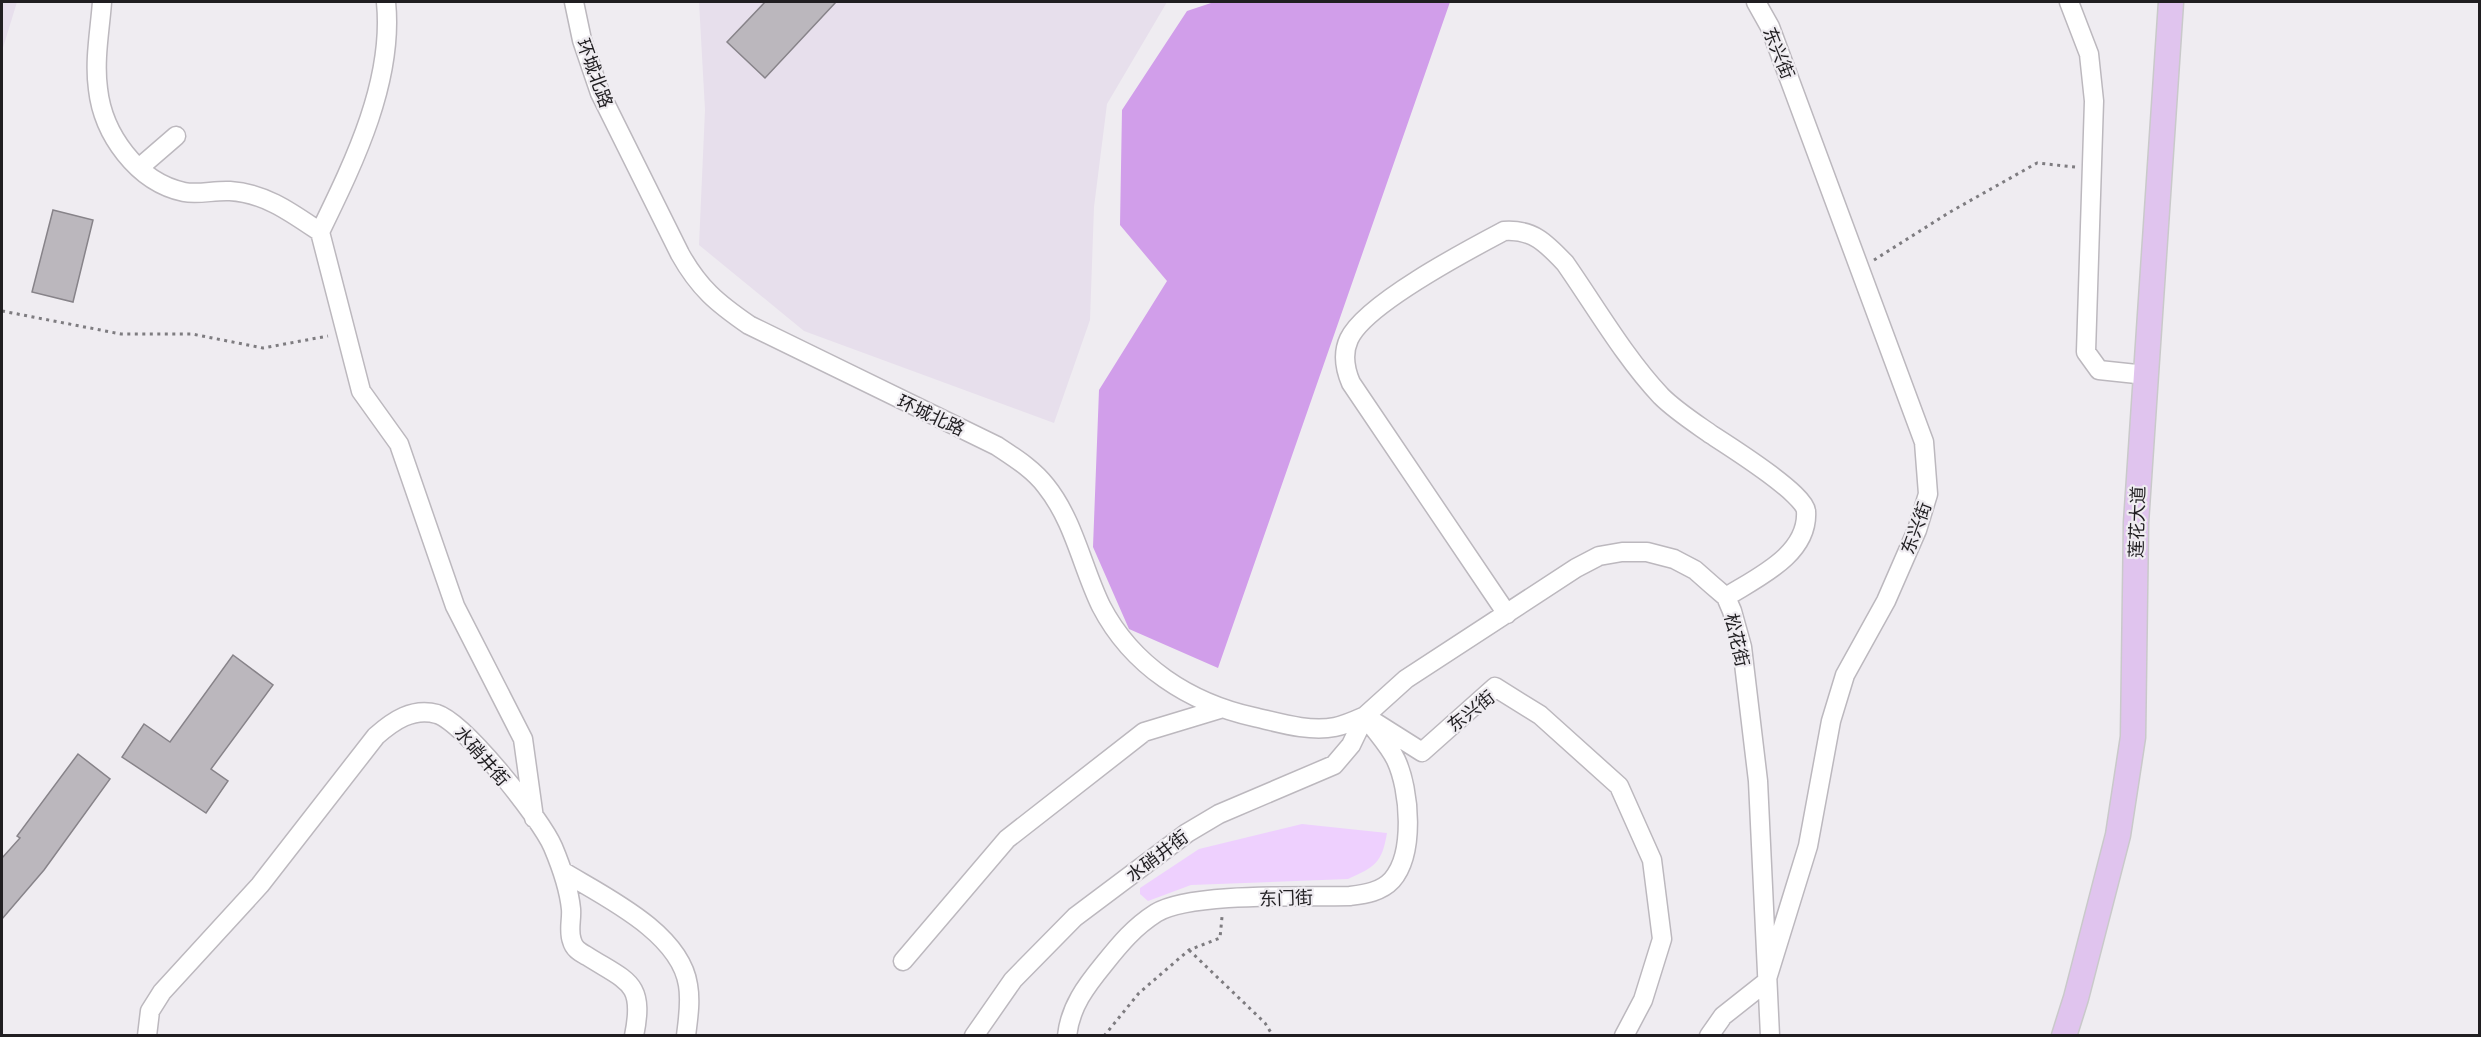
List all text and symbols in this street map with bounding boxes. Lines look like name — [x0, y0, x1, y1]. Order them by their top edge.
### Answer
street label: 东兴街 — [1759, 24, 1799, 82]
street label: 环城北路 — [573, 36, 617, 110]
street label: 环城北路 — [894, 390, 968, 440]
street label: 莲花大道 — [2125, 486, 2149, 558]
street label: 东兴街 — [1897, 499, 1935, 557]
street label: 松花街 — [1721, 611, 1753, 669]
street label: 东兴街 — [1443, 686, 1499, 736]
street label: 水硝井街 — [450, 722, 514, 790]
street label: 水硝井街 — [1122, 826, 1192, 886]
street label: 东门街 — [1259, 887, 1313, 909]

